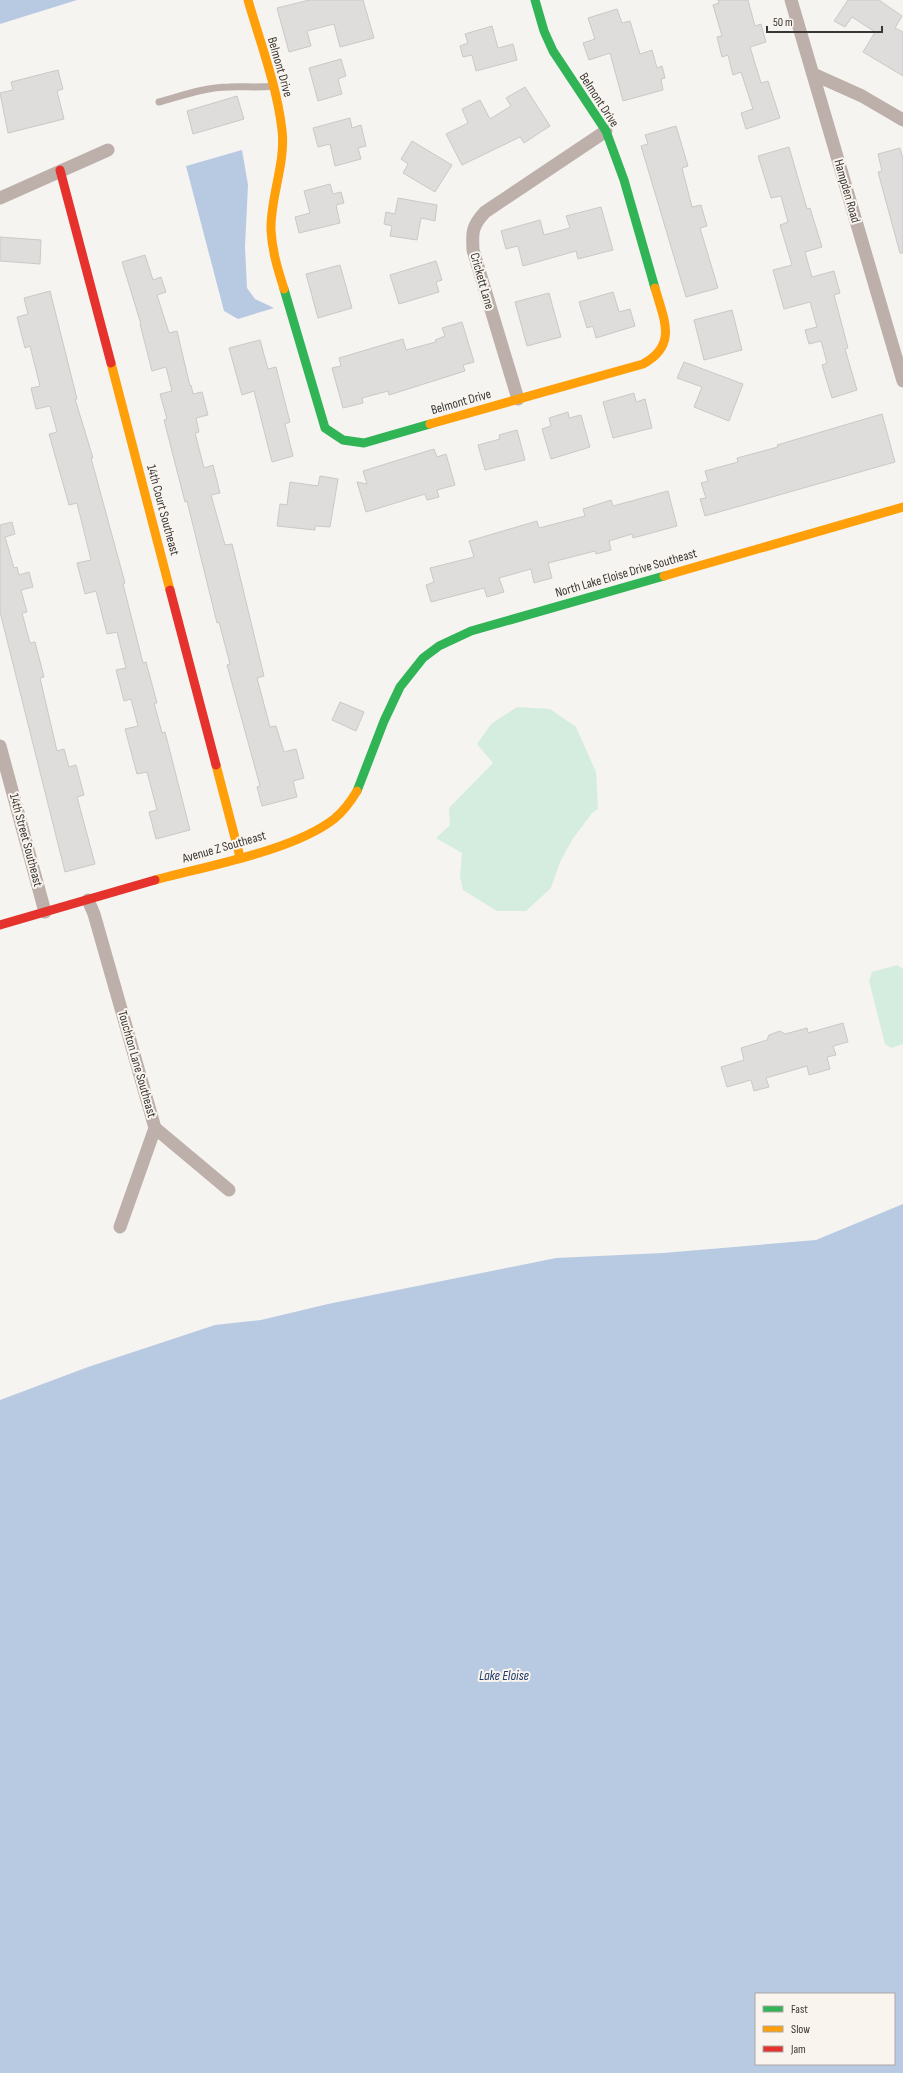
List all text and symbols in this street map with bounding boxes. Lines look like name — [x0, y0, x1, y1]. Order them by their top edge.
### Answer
scale bar — [767, 8, 882, 34]
text: 50 m — [773, 15, 793, 30]
street label: Belmont Drive — [264, 35, 296, 99]
street label: Belmont Drive — [576, 70, 622, 130]
street label: Hampden Road — [830, 157, 864, 225]
street label: Crickett Lane — [466, 251, 498, 311]
street label: Belmont Drive — [429, 386, 493, 418]
street label: 14th Court Southeast — [143, 463, 183, 557]
street label: North Lake Eloise Drive Southeast — [553, 545, 699, 601]
street label: 14th Street Southeast — [6, 792, 46, 888]
street label: Avenue Z Southeast — [179, 827, 268, 867]
street label: Touchton Lane Southeast — [114, 1009, 160, 1119]
water label: Lake Eloise — [479, 1667, 530, 1684]
legend — [755, 1993, 895, 2065]
text: Fast — [791, 2002, 808, 2017]
text: Slow — [791, 2022, 810, 2037]
text: Jam — [790, 2042, 806, 2057]

